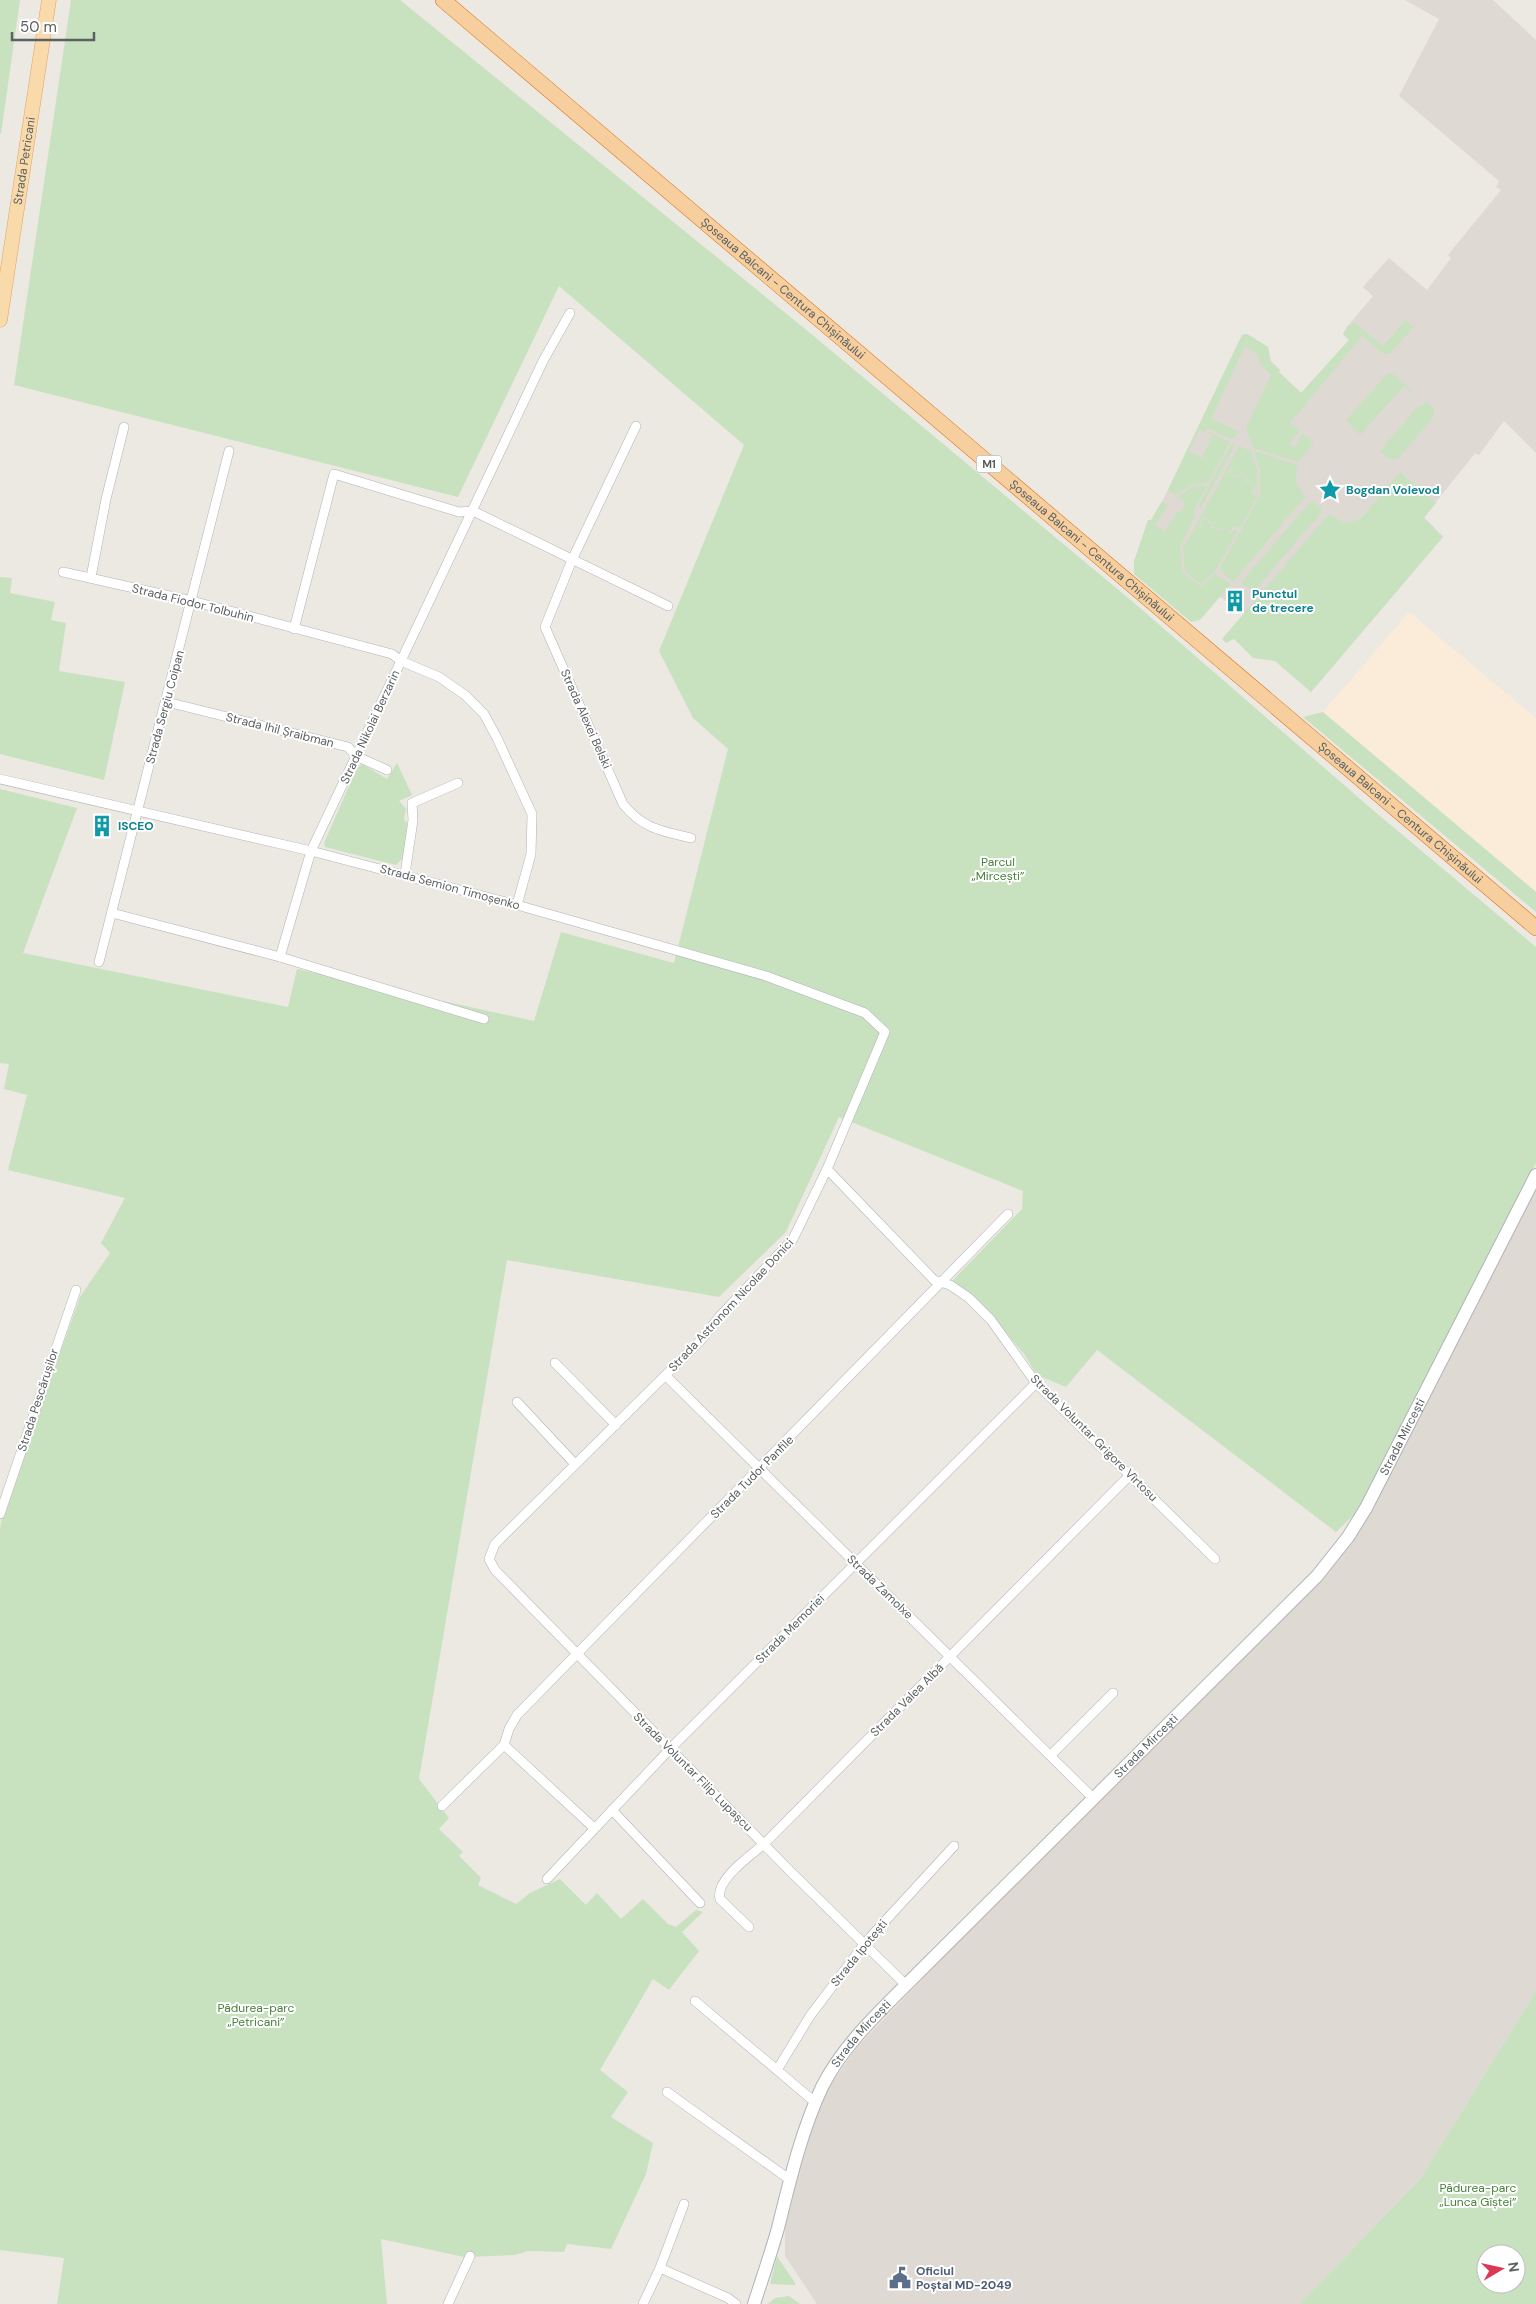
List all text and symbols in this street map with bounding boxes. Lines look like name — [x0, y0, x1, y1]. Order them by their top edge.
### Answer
scale bar — [12, 10, 95, 42]
text: 50 m — [20, 17, 57, 37]
street label: Strada Petricani — [10, 116, 39, 206]
street label: Șoseaua Balcani - Centura Chișinăului — [697, 214, 869, 363]
road number: M1 — [976, 456, 1002, 472]
street label: Șoseaua Balcani - Centura Chișinăului — [1006, 476, 1177, 625]
place icon: Bogdan Voievod — [1317, 477, 1343, 503]
place label: Bogdan Voievod — [1346, 482, 1440, 498]
street label: Strada Fiodor Tolbuhin — [130, 580, 256, 626]
place label: Punctul de trecere — [1252, 586, 1314, 616]
building icon: Punctul de trecere — [1222, 588, 1248, 614]
street label: Strada Sergiu Coipan — [142, 648, 188, 766]
street label: Strada Nikolai Berzarin — [337, 667, 403, 786]
street label: Strada Alexei Belski — [557, 667, 615, 771]
street label: Strada Ihil Șraibman — [224, 709, 336, 751]
street label: Șoseaua Balcani - Centura Chișinăului — [1315, 739, 1486, 887]
building icon: ISCEO — [89, 813, 115, 839]
place label: ISCEO — [118, 818, 154, 834]
park label: Parcul „Mircești” — [972, 854, 1025, 884]
street label: Strada Semion Timoșenko — [378, 861, 522, 913]
street label: Strada Astronom Nicolae Donici — [665, 1235, 797, 1375]
street label: Strada Pescărușilor — [14, 1346, 62, 1453]
street label: Strada Voluntar Grigore Vîrtosu — [1027, 1371, 1161, 1505]
street label: Strada Mircești — [1376, 1396, 1429, 1478]
street label: Strada Tudor Panfile — [707, 1432, 797, 1522]
street label: Strada Zamolxe — [844, 1551, 917, 1623]
street label: Strada Memoriei — [752, 1591, 828, 1667]
street label: Strada Valea Albă — [867, 1660, 947, 1740]
street label: Strada Voluntar Filip Lupașcu — [630, 1709, 756, 1835]
street label: Strada Mircești — [1111, 1711, 1182, 1782]
street label: Strada Ipotești — [827, 1916, 891, 1990]
street label: Strada Mircești — [827, 1996, 895, 2070]
park label: Pădurea-parc „Petricani” — [218, 2000, 295, 2030]
park label: Pădurea-parc „Lunca Gîștei” — [1439, 2180, 1517, 2210]
north arrow — [1476, 2244, 1526, 2294]
text: N — [1504, 2261, 1524, 2273]
place label: Oficiul Poștal MD-2049 — [916, 2263, 1012, 2293]
public building icon: Oficiul Poștal MD-2049 — [887, 2265, 913, 2291]

